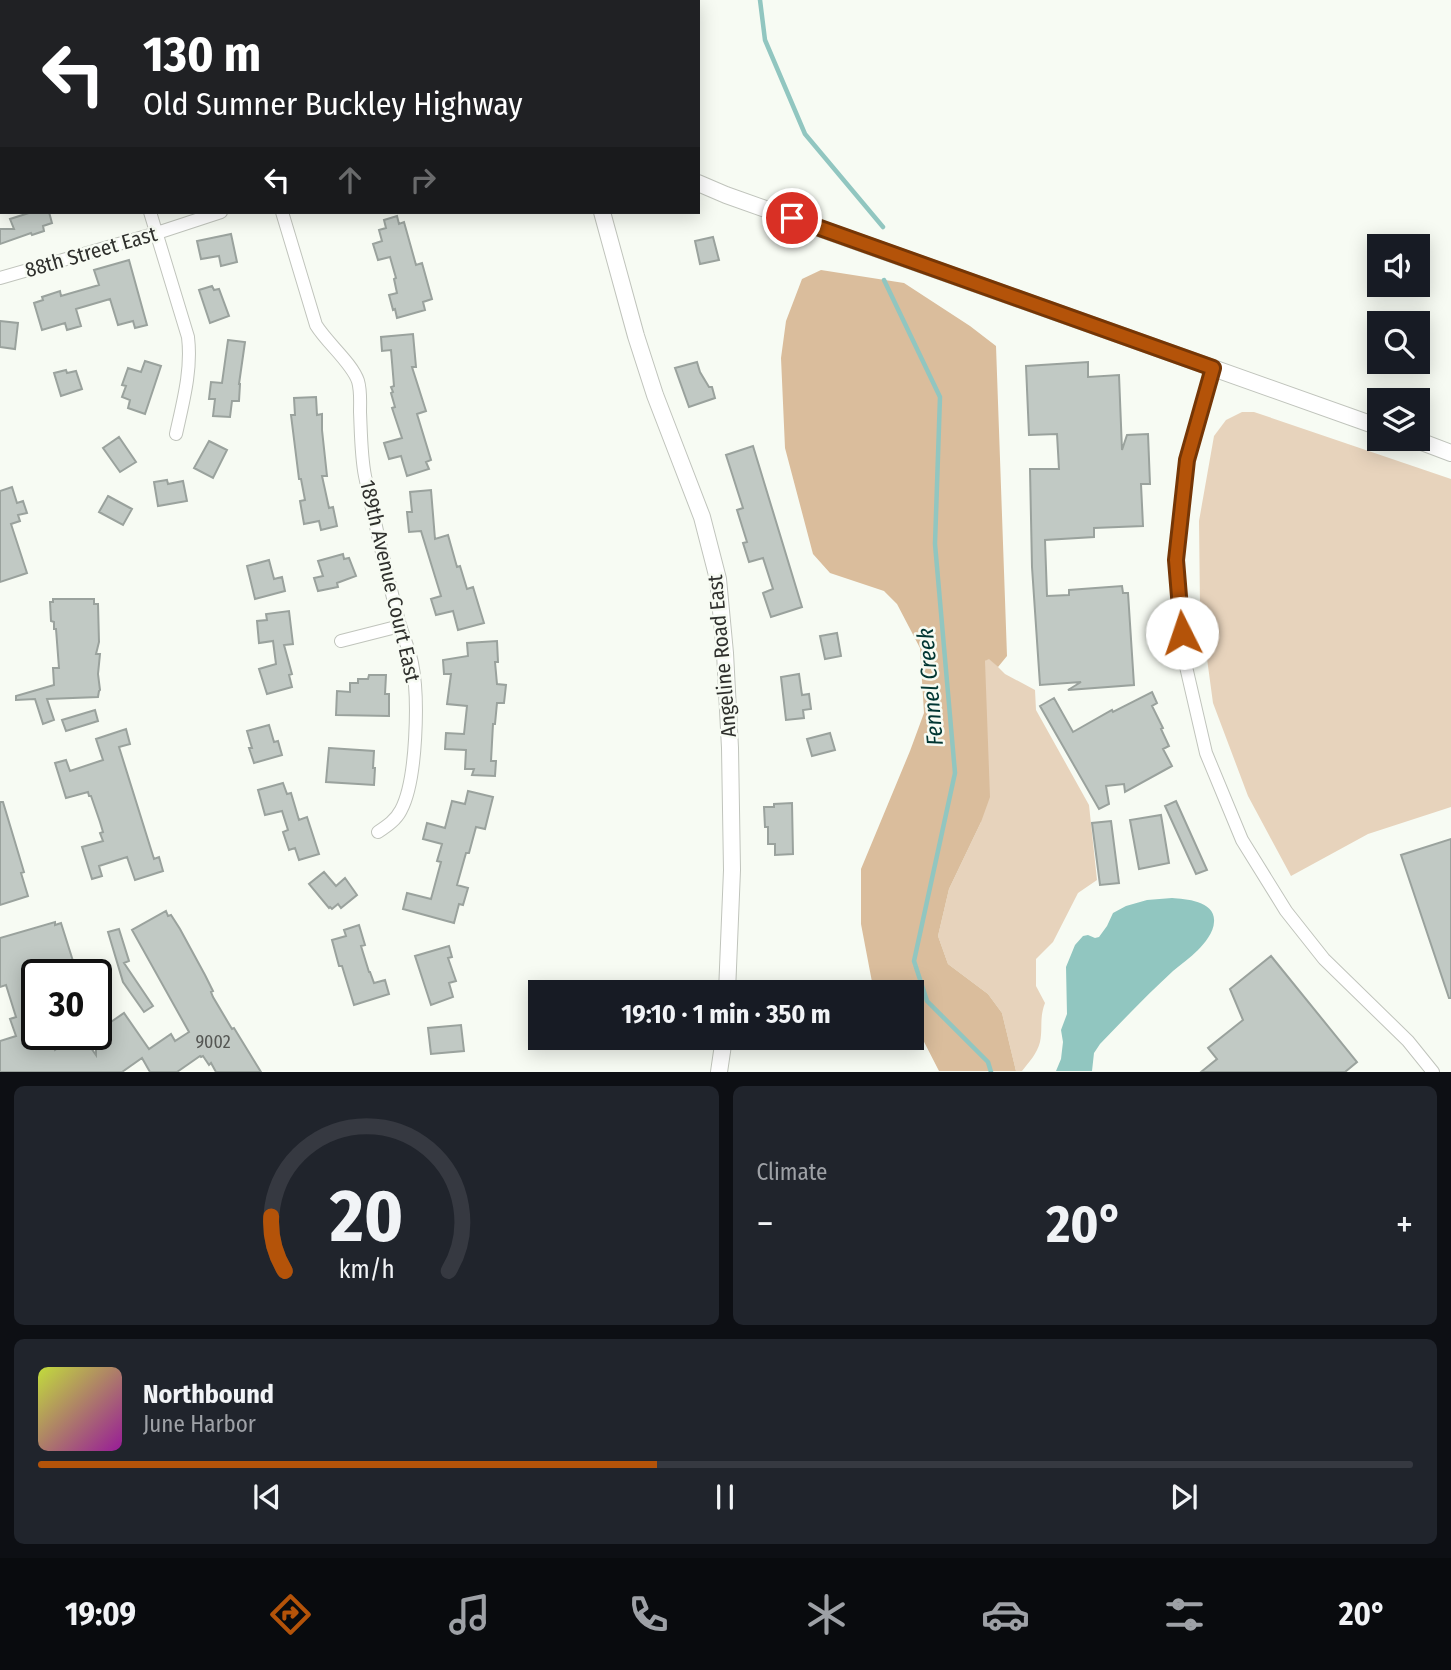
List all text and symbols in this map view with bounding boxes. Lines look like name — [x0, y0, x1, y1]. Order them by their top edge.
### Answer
text: 130 m — [143, 25, 261, 84]
icon: left — [28, 28, 119, 119]
text: Old Sumner Buckley Highway — [143, 85, 523, 123]
icon: left — [258, 161, 296, 199]
icon: ahead — [331, 161, 369, 199]
icon: right — [404, 161, 442, 199]
pin — [762, 188, 822, 248]
icon: arrive — [773, 199, 811, 237]
street label: 88th Street East — [22, 221, 160, 283]
map controls — [1367, 234, 1430, 451]
button: sound — [1367, 234, 1430, 297]
button: search — [1367, 311, 1430, 374]
button: layers — [1367, 388, 1430, 451]
street label: 189th Avenue Court East — [354, 477, 426, 685]
street label: Angeline Road East — [702, 573, 742, 738]
position arrow — [1145, 596, 1219, 670]
water label: Fennel Creek — [911, 627, 949, 747]
speed limit sign: 30 — [21, 959, 112, 1050]
text: 19:10 · 1 min · 350 m — [621, 999, 831, 1030]
house number: 9002 — [195, 1031, 231, 1053]
text: Climate — [757, 1158, 827, 1186]
text: 20 — [329, 1174, 403, 1261]
text: 20° — [1046, 1193, 1123, 1256]
text: − — [757, 1201, 774, 1247]
text: + — [1396, 1201, 1413, 1247]
text: km/h — [338, 1255, 394, 1285]
text: Northbound — [143, 1379, 274, 1410]
text: June Harbor — [143, 1410, 256, 1438]
icon: previous — [248, 1478, 286, 1516]
icon: pause — [706, 1478, 744, 1516]
icon: next — [1165, 1478, 1203, 1516]
icon: directions — [266, 1590, 315, 1639]
icon: music — [445, 1590, 494, 1639]
icon: phone — [624, 1590, 673, 1639]
icon: climate — [802, 1590, 851, 1639]
icon: car — [981, 1590, 1030, 1639]
icon: filters — [1160, 1590, 1209, 1639]
text: 19:09 — [65, 1595, 136, 1633]
text: 20° — [1339, 1595, 1386, 1633]

